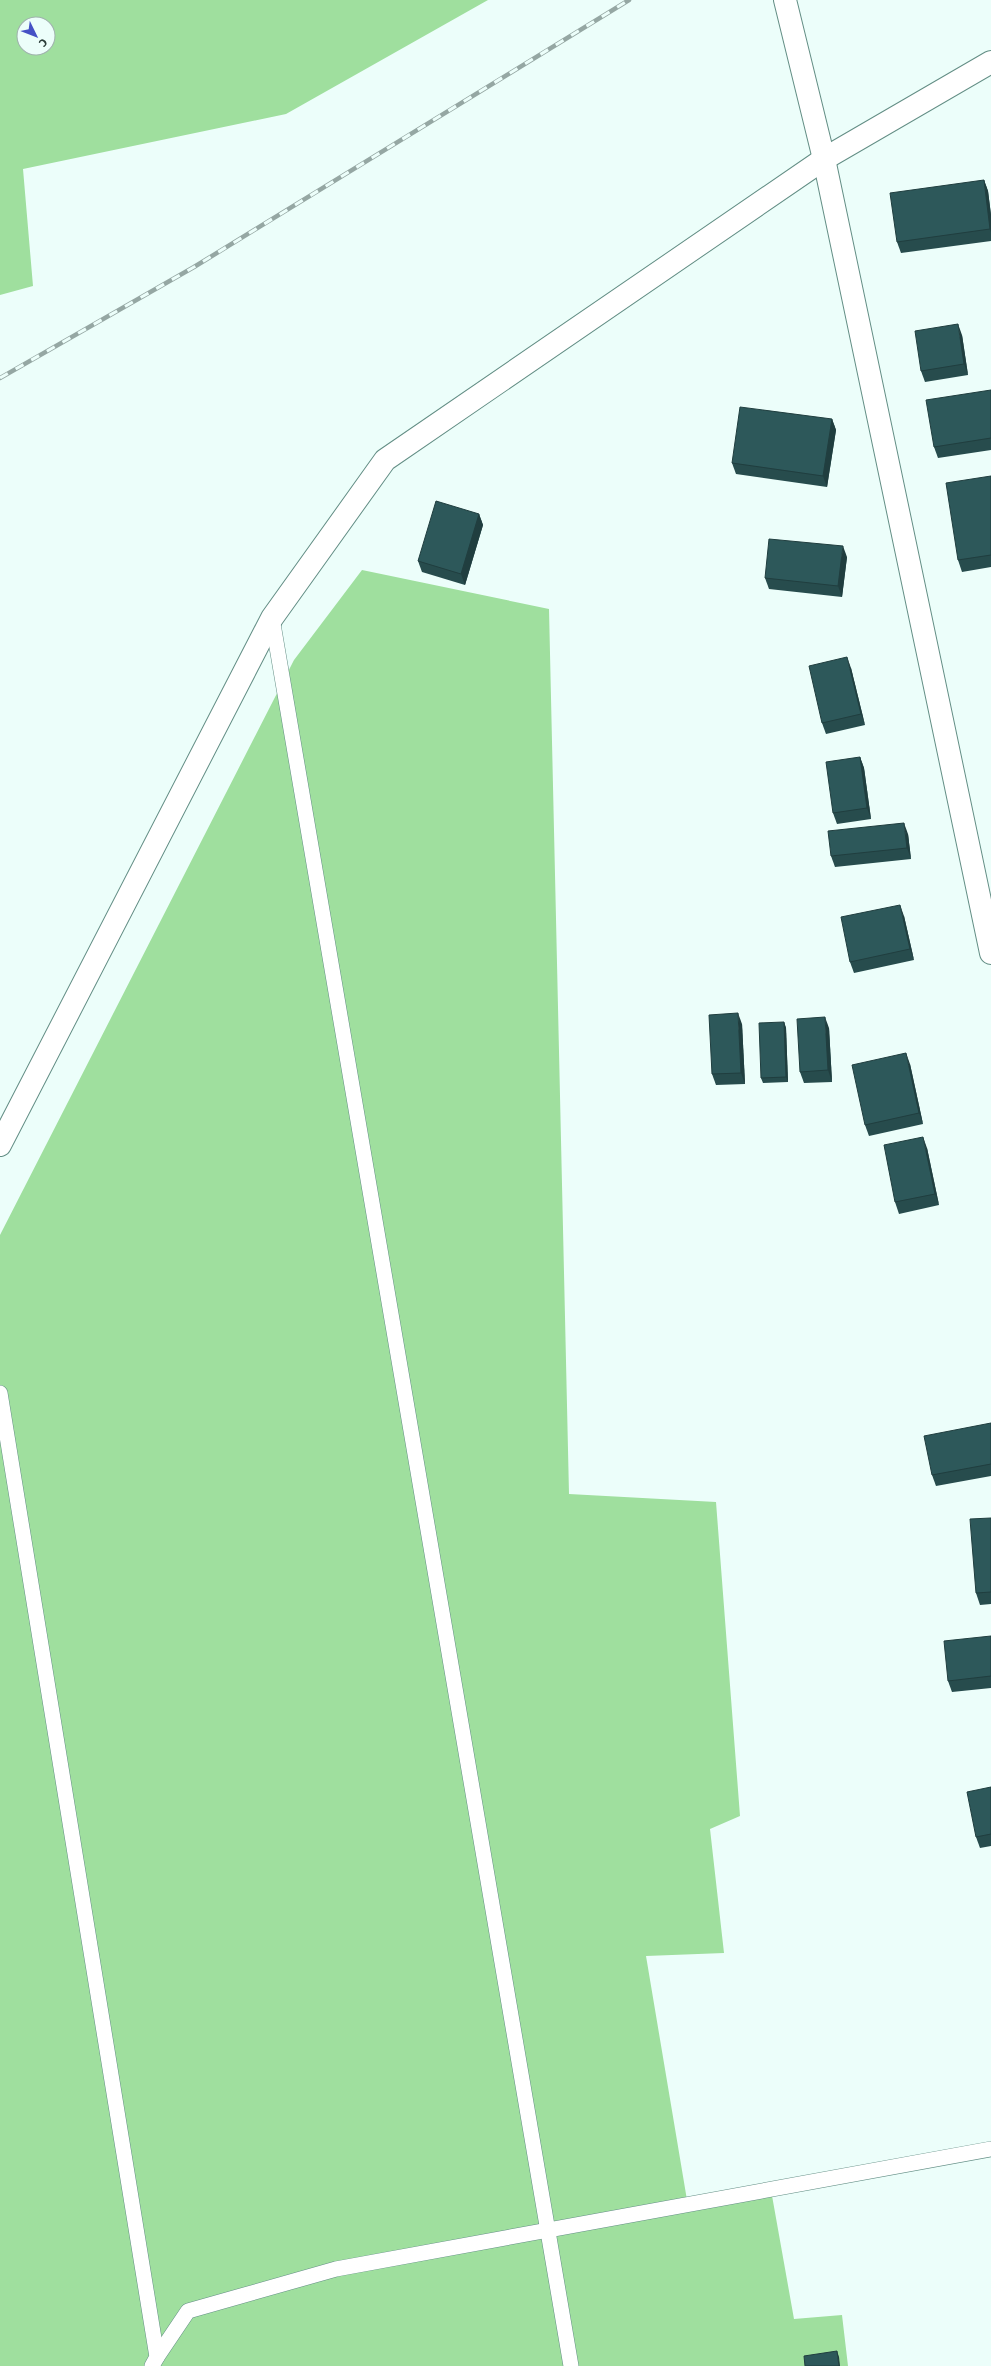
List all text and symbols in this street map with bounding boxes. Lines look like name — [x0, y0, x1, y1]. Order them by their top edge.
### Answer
north arrow — [16, 16, 56, 56]
text: С — [36, 36, 50, 50]

